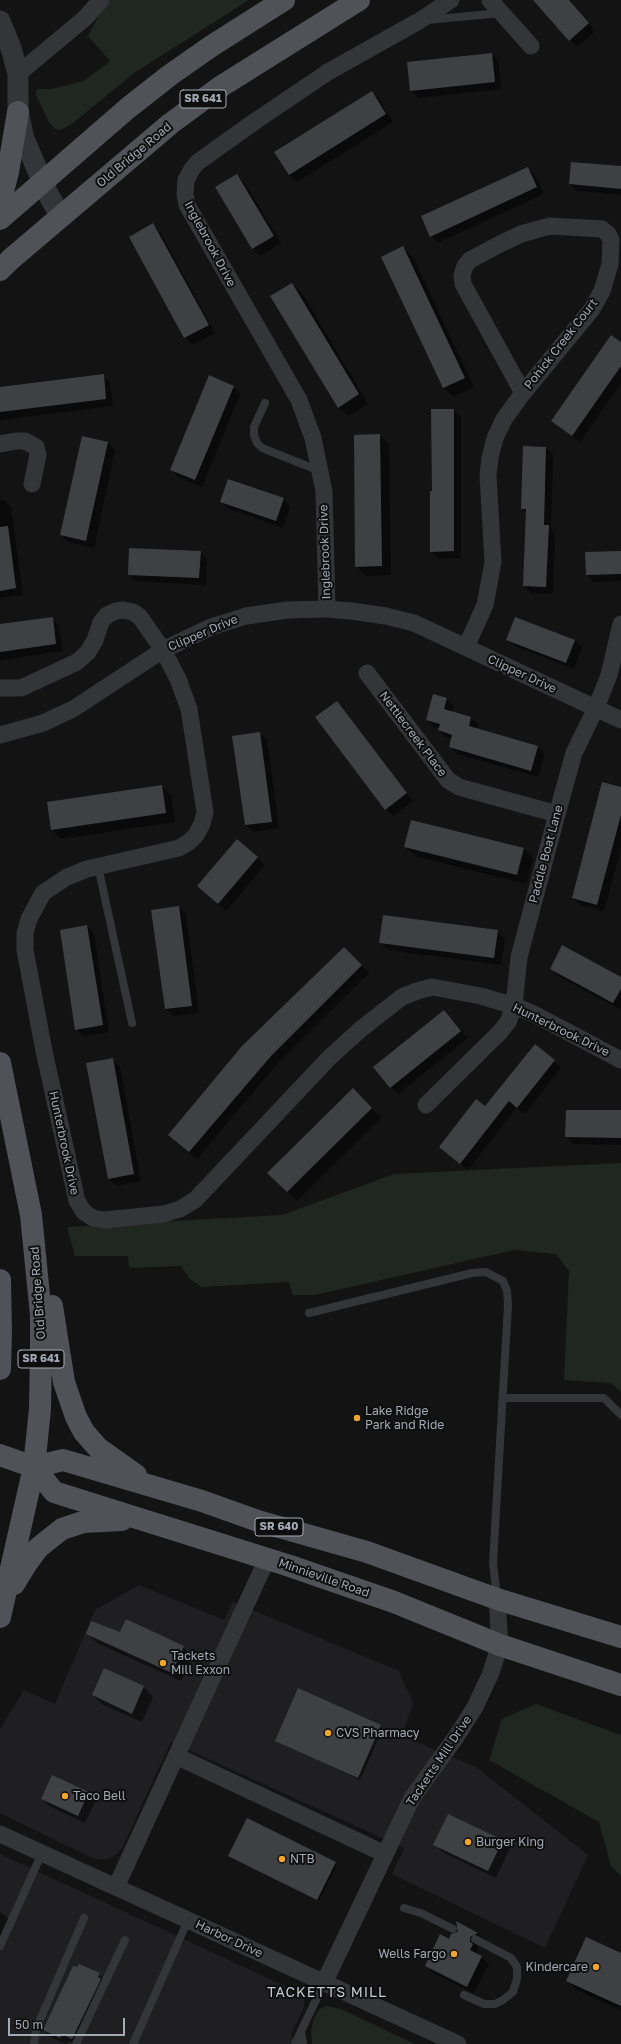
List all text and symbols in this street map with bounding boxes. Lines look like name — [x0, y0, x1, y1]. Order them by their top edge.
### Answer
road number: SR 641 — [180, 90, 226, 108]
street label: Old Bridge Road — [94, 120, 174, 190]
street label: Inglebrook Drive — [181, 199, 239, 289]
street label: Pohick Creek Court — [521, 296, 601, 392]
street label: Inglebrook Drive — [316, 504, 334, 600]
street label: Clipper Drive — [166, 612, 240, 654]
street label: Clipper Drive — [485, 652, 559, 696]
street label: Nettlecreek Place — [376, 689, 450, 779]
street label: Paddle Boat Lane — [526, 803, 566, 905]
street label: Hunterbrook Drive — [510, 1000, 612, 1060]
street label: Hunterbrook Drive — [46, 1090, 82, 1196]
street label: Old Bridge Road — [28, 1246, 48, 1340]
road number: SR 641 — [18, 1350, 64, 1368]
place label: Lake Ridge Park and Ride — [365, 1404, 444, 1432]
marker: Lake Ridge Park and Ride — [352, 1413, 362, 1423]
road number: SR 640 — [255, 1518, 303, 1536]
street label: Minnieville Road — [277, 1556, 371, 1600]
place label: Tackets Mill Exxon — [171, 1649, 230, 1677]
marker: Tackets Mill Exxon — [158, 1658, 168, 1668]
street label: Tacketts Mill Drive — [403, 1713, 475, 1809]
place label: CVS Pharmacy — [336, 1726, 420, 1740]
marker: CVS Pharmacy — [323, 1728, 333, 1738]
place label: Taco Bell — [73, 1789, 126, 1803]
marker: Taco Bell — [60, 1791, 70, 1801]
place label: Burger King — [476, 1835, 544, 1849]
marker: Burger King — [463, 1837, 473, 1847]
place label: NTB — [290, 1852, 315, 1866]
marker: NTB — [277, 1854, 287, 1864]
street label: Harbor Drive — [193, 1917, 265, 1961]
place label: Wells Fargo — [378, 1947, 446, 1961]
marker: Wells Fargo — [449, 1949, 459, 1959]
place label: Kindercare — [525, 1960, 588, 1974]
marker: Kindercare — [591, 1962, 601, 1972]
district label: TACKETTS MILL — [267, 1985, 387, 2001]
scale bar — [10, 2010, 127, 2036]
text: 50 m — [15, 2017, 43, 2032]

